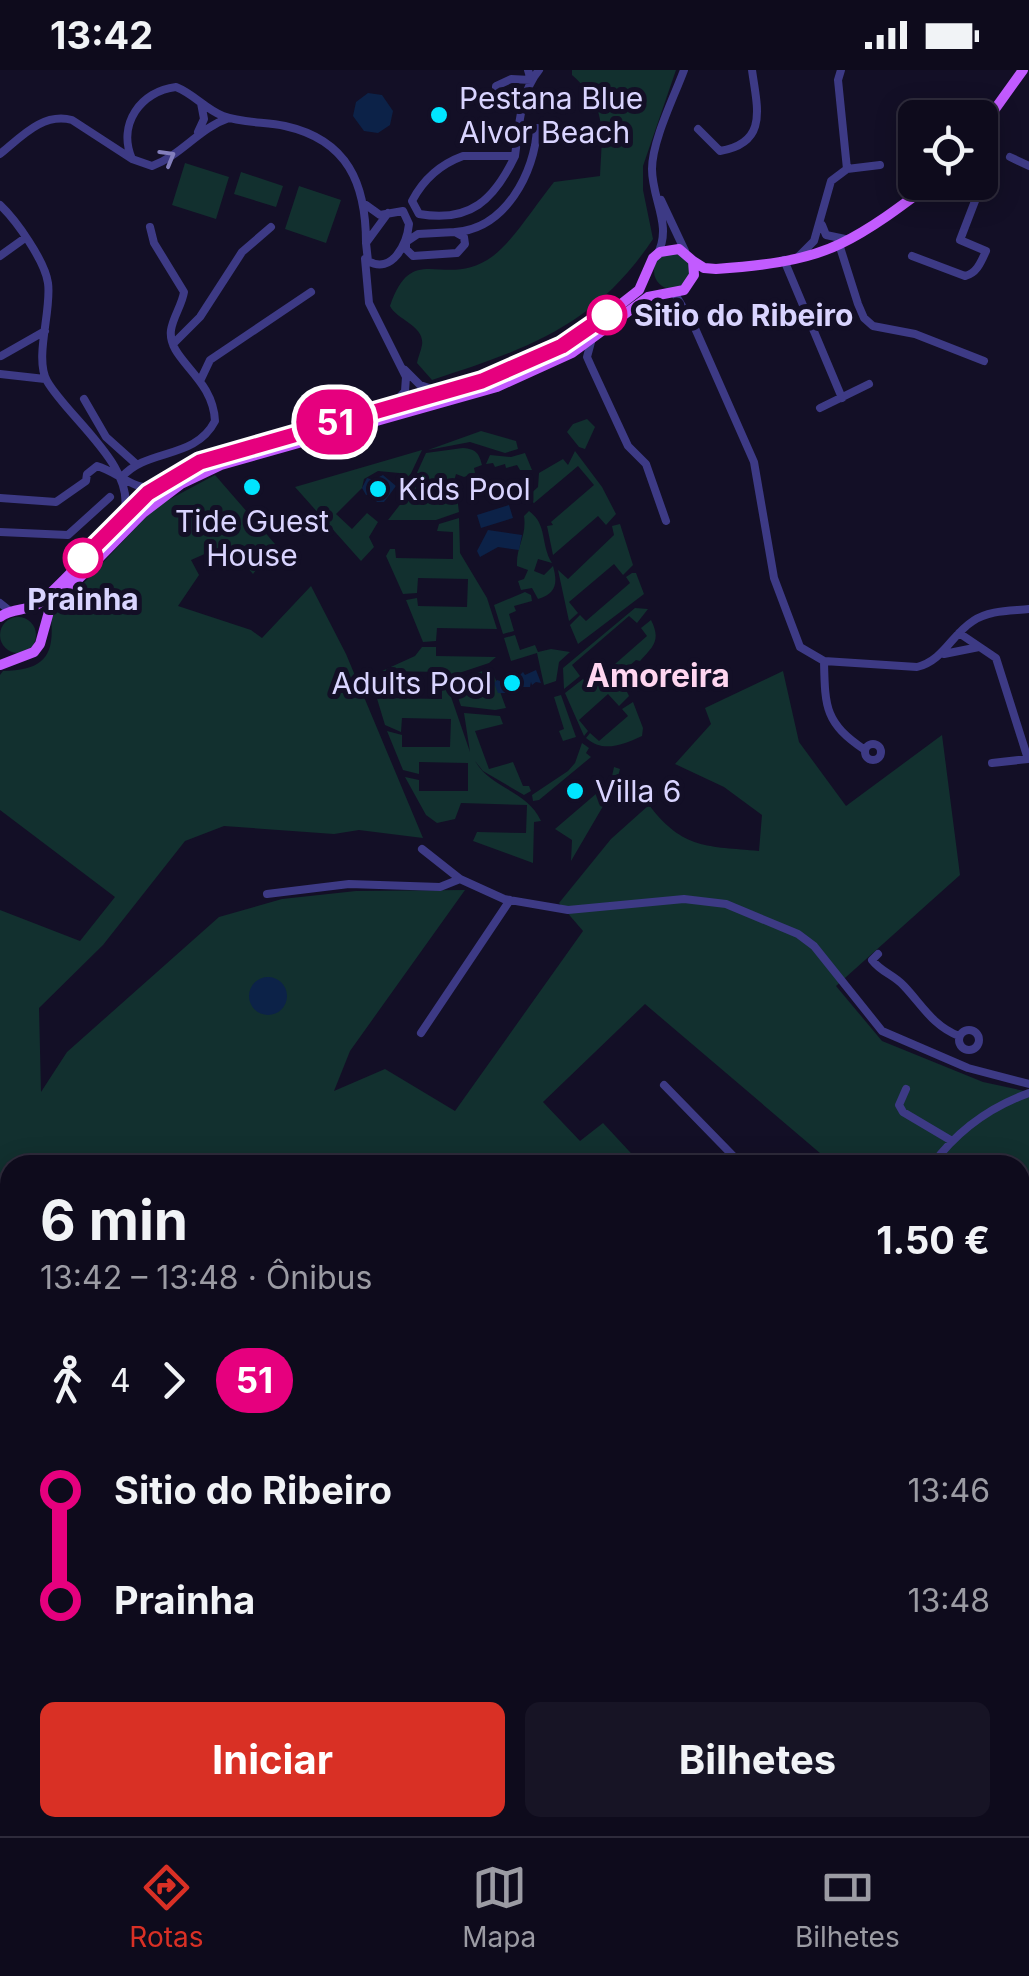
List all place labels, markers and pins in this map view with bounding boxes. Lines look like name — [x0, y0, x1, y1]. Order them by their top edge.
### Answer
place label: Pestana Blue Alvor Beach — [459, 80, 643, 150]
marker: Pestana Blue Alvor Beach — [428, 104, 450, 126]
marker: Sitio do Ribeiro — [588, 296, 626, 334]
place label: Sitio do Ribeiro — [634, 297, 853, 333]
place label: Kids Pool — [398, 471, 531, 507]
marker: Tide Guest House — [241, 476, 263, 498]
marker: Kids Pool — [367, 478, 389, 500]
place label: Tide Guest House — [175, 503, 329, 573]
marker: Prainha — [64, 539, 102, 577]
place label: Prainha — [27, 581, 139, 617]
place label: Adults Pool — [331, 665, 492, 701]
marker: Adults Pool — [501, 672, 523, 694]
place label: Villa 6 — [595, 773, 681, 809]
marker: Villa 6 — [564, 780, 586, 802]

